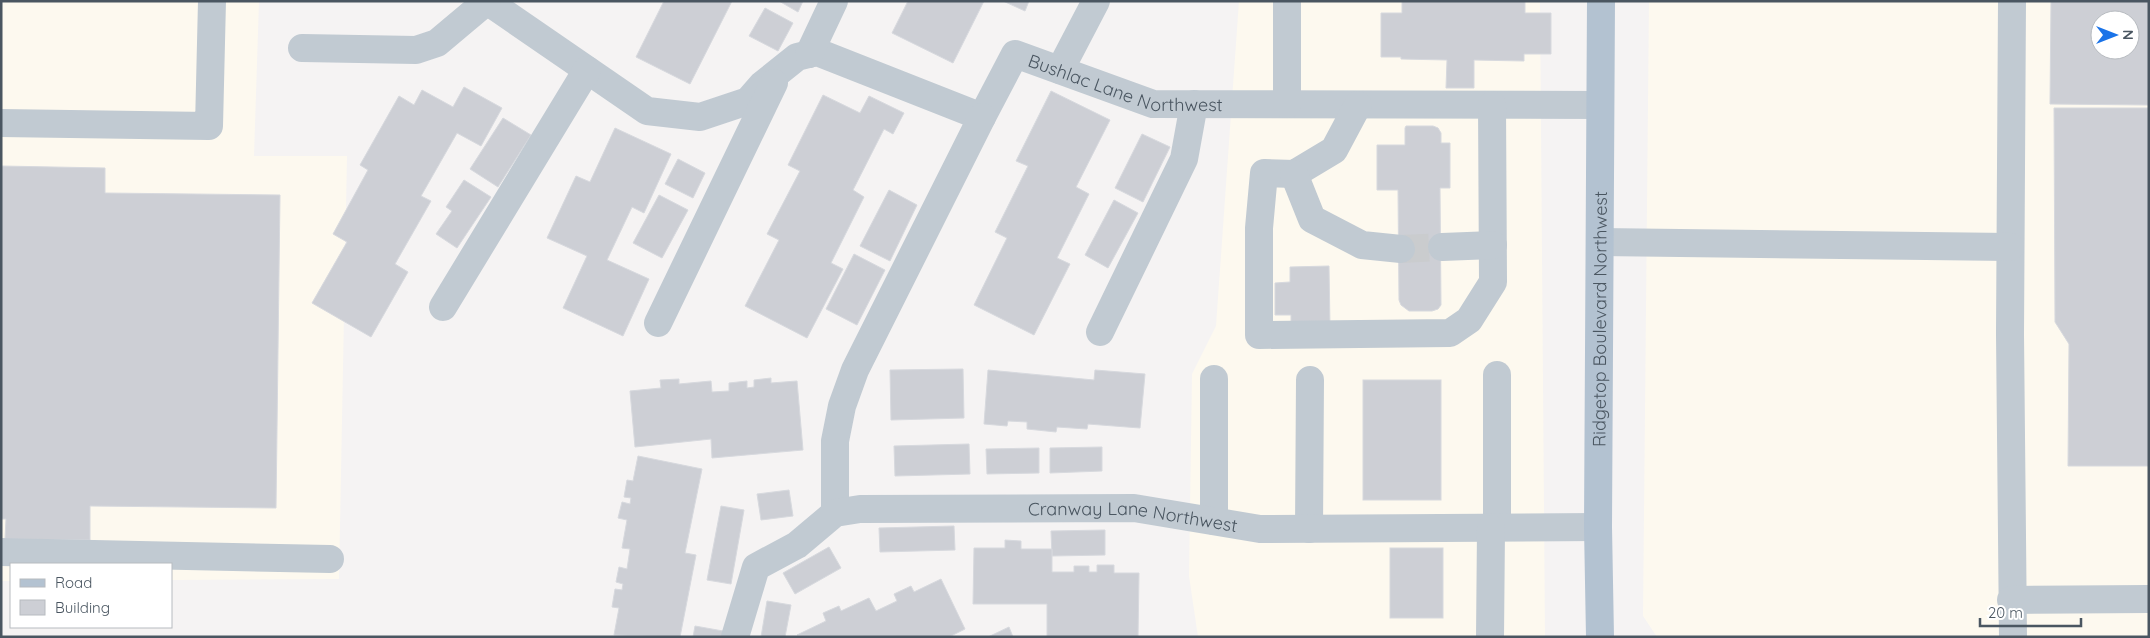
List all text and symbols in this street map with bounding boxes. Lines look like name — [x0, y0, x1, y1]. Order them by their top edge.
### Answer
north arrow — [2090, 10, 2140, 60]
text: N — [2119, 30, 2137, 40]
street label: Bushlac Lane Northwest — [1025, 48, 1223, 116]
street label: Ridgetop Boulevard Northwest — [1587, 191, 1611, 447]
street label: Cranway Lane Northwest — [1028, 496, 1239, 537]
legend — [10, 563, 172, 628]
text: Road — [55, 573, 92, 592]
scale bar — [1980, 596, 2081, 628]
text: Building — [55, 598, 110, 617]
text: 20 m — [1988, 603, 2023, 622]

